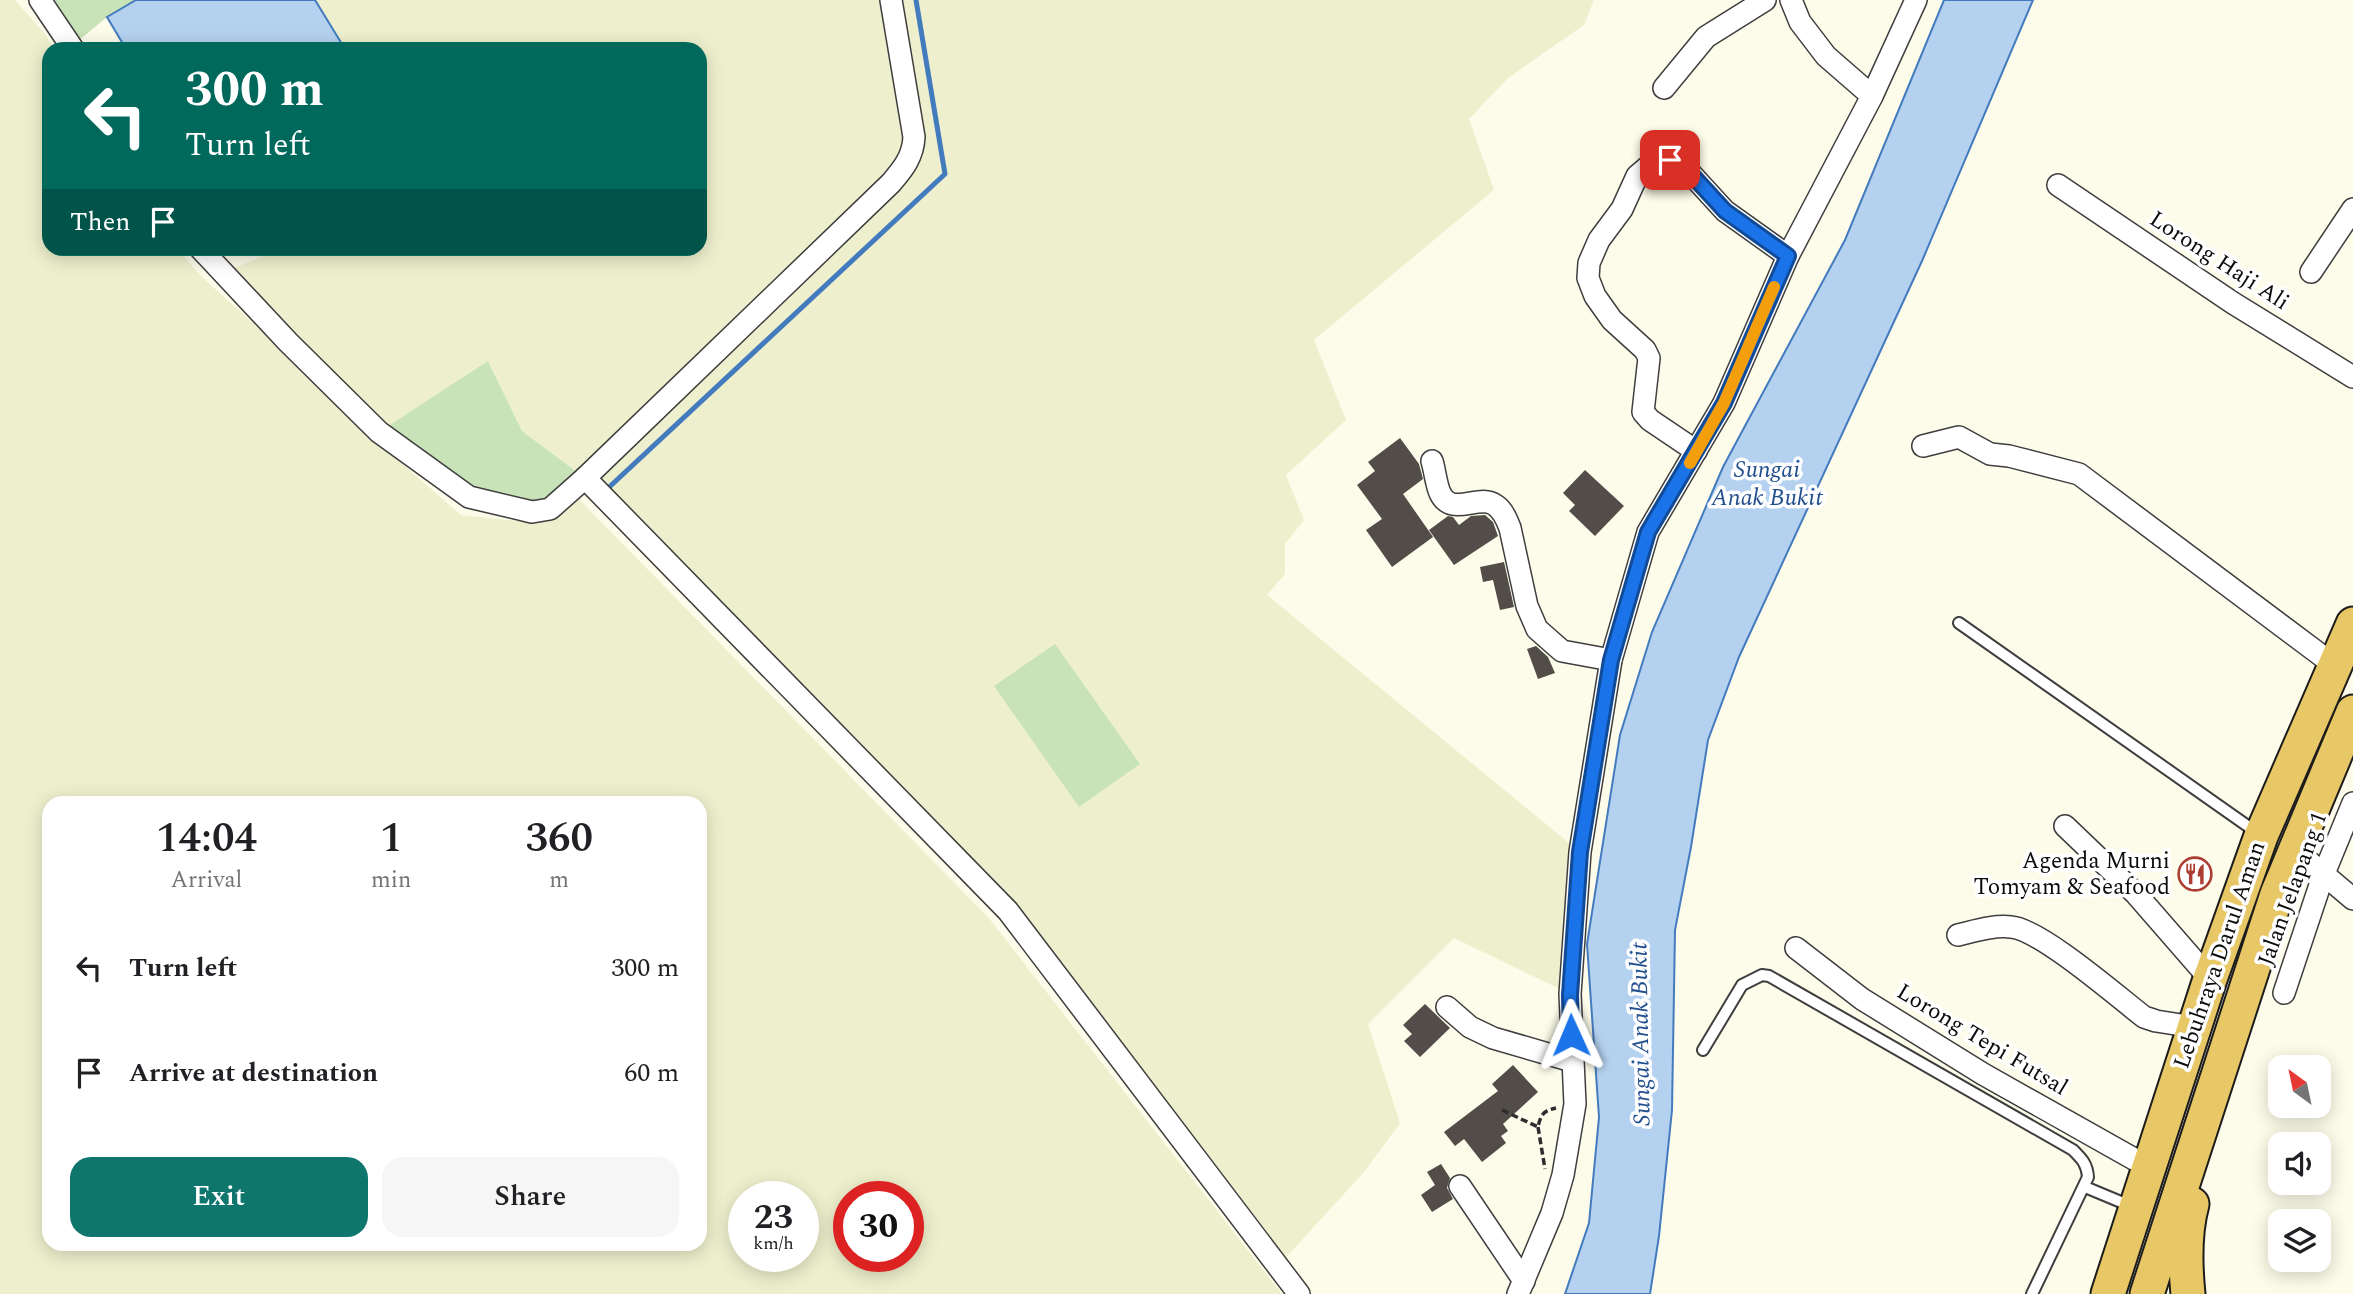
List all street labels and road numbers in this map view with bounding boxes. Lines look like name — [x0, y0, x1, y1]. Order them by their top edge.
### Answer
street label: Lorong Haji Ali — [2142, 202, 2296, 320]
street label: Jalan Jelapang 1 — [2249, 807, 2337, 971]
street label: Lebuhraya Darul Aman — [2165, 837, 2275, 1073]
street label: Lorong Tepi Futsal — [1890, 975, 2074, 1105]

